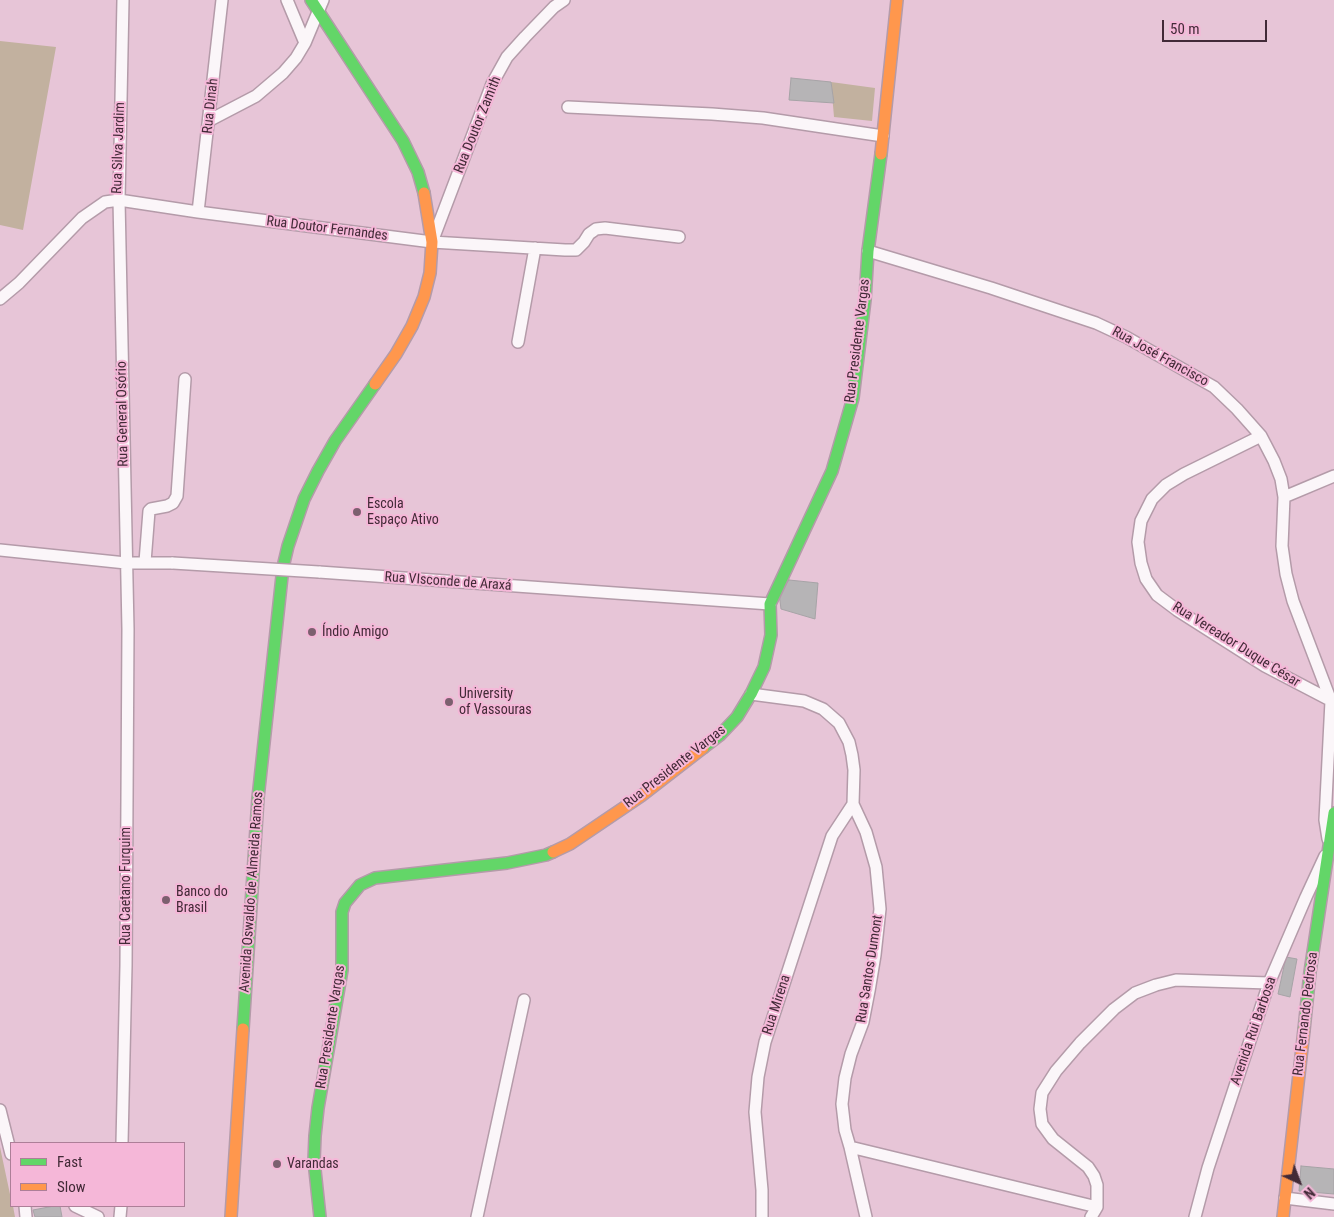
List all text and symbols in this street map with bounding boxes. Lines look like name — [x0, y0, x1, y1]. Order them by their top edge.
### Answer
scale bar — [1164, 10, 1269, 42]
text: 50 m — [1170, 20, 1200, 38]
street label: Rua Doutor Zamith — [451, 74, 505, 176]
street label: Rua Dinah — [200, 77, 222, 135]
street label: Rua Silva Jardim — [109, 102, 129, 194]
street label: Rua Doutor Fernandes — [265, 213, 389, 245]
street label: Rua Presidente Vargas — [842, 278, 874, 404]
street label: Rua José Francisco — [1109, 324, 1211, 390]
street label: Rua General Osório — [114, 361, 132, 467]
place label: Escola Espaço Ativo — [367, 496, 439, 528]
marker: Escola Espaço Ativo — [351, 506, 363, 518]
street label: Rua VIsconde de Araxá — [384, 569, 512, 595]
street label: Rua Vereador Duque César — [1169, 599, 1303, 691]
place label: Índio Amigo — [322, 624, 388, 640]
marker: Índio Amigo — [306, 626, 318, 638]
place label: University of Vassouras — [459, 686, 532, 719]
marker: University of Vassouras — [443, 696, 455, 708]
street label: Rua Presidente Vargas — [621, 722, 729, 812]
street label: Avenida Oswaldo de Almeida Ramos — [237, 791, 267, 993]
street label: Rua Caetano Furquim — [118, 827, 134, 945]
place label: Banco do Brasil — [176, 884, 228, 916]
marker: Banco do Brasil — [160, 894, 172, 906]
street label: Rua Santos Dumont — [853, 914, 887, 1024]
street label: Rua Fernando Pedrosa — [1290, 951, 1322, 1077]
street label: Rua Presidente Vargas — [313, 964, 349, 1090]
street label: Rua Mirena — [759, 973, 795, 1037]
street label: Avenida Rui Barbosa — [1228, 975, 1280, 1087]
legend — [10, 1142, 185, 1207]
text: Fast — [57, 1153, 82, 1171]
place label: Varandas — [287, 1156, 339, 1172]
north arrow — [1274, 1157, 1324, 1207]
marker: Varandas — [271, 1158, 283, 1170]
text: Slow — [57, 1178, 86, 1196]
text: N — [1301, 1184, 1318, 1202]

